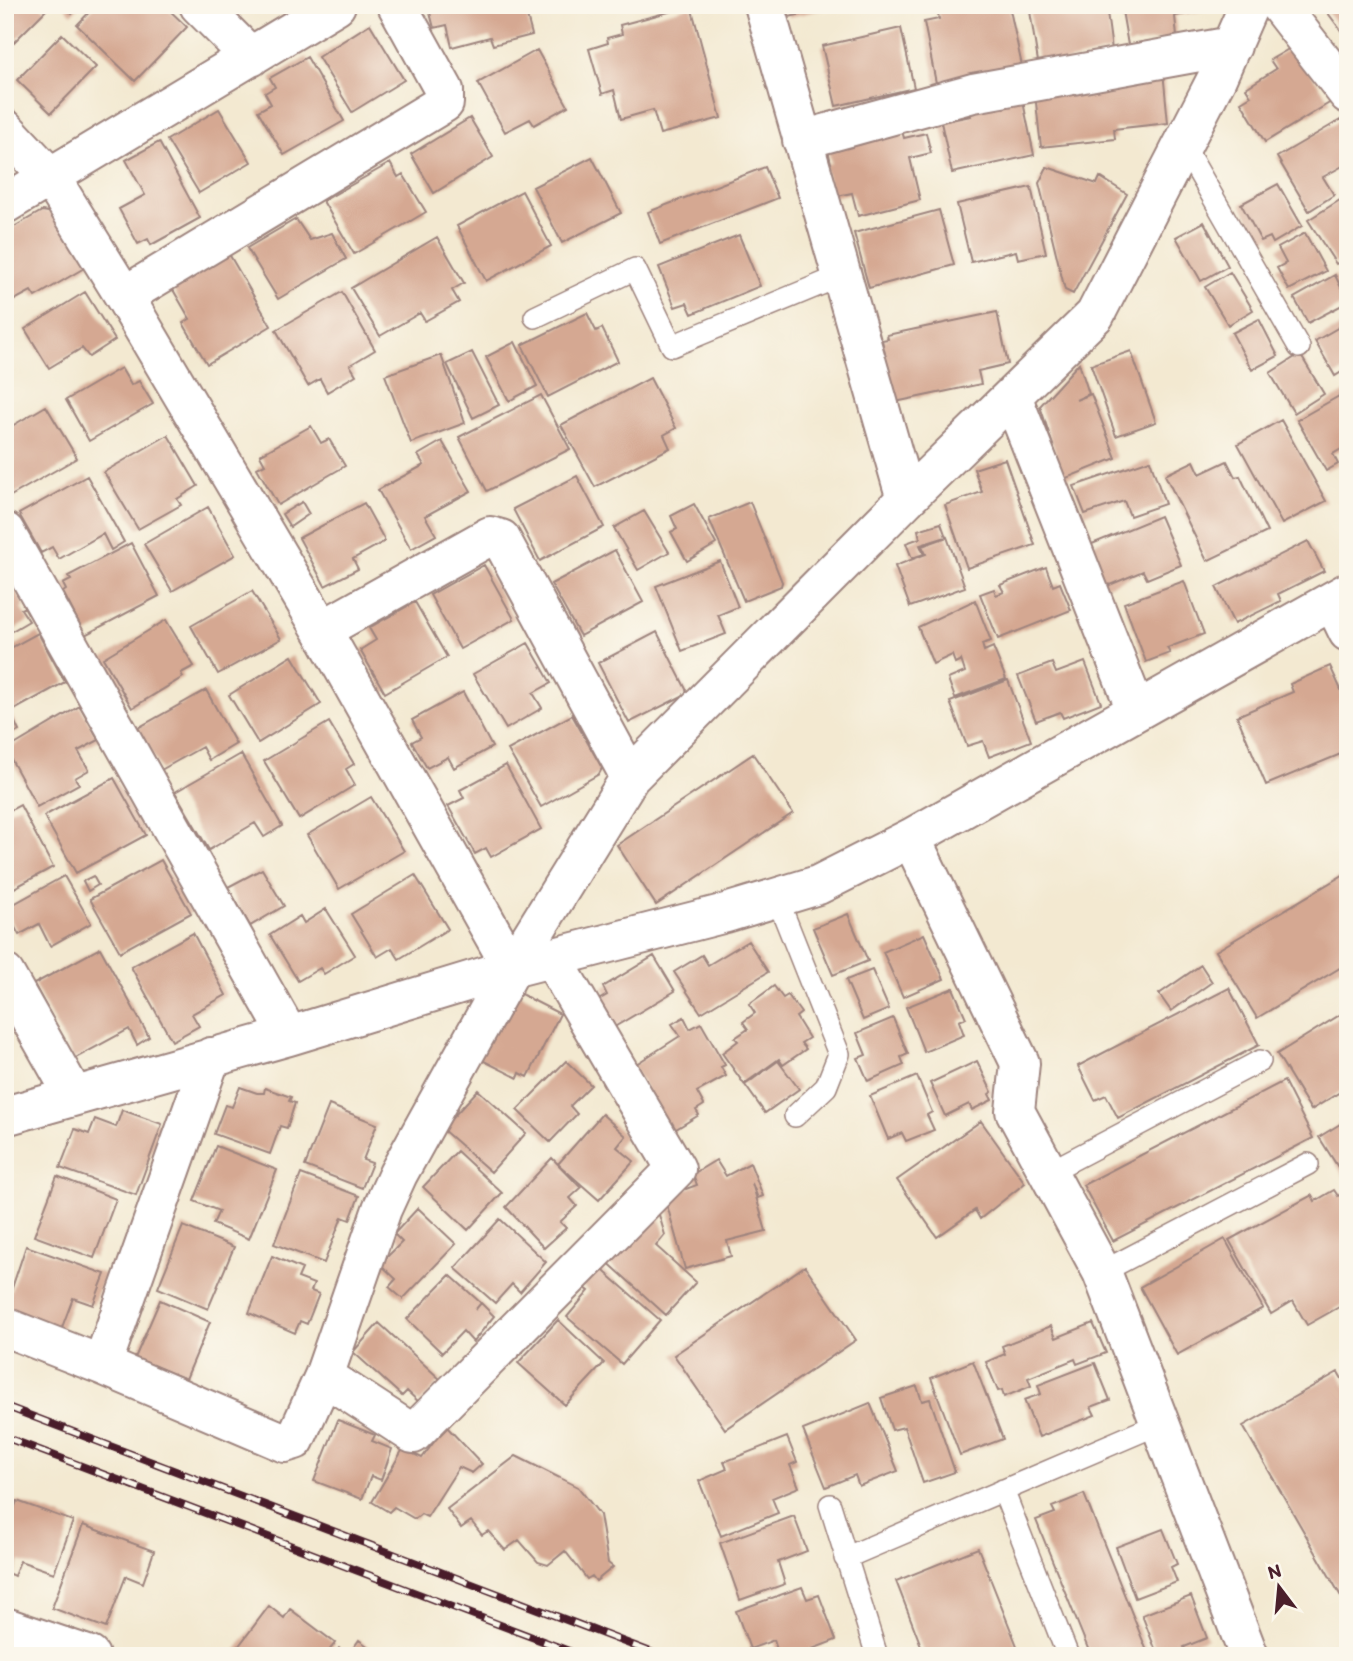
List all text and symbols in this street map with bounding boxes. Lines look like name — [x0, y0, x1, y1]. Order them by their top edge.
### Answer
north arrow — [1244, 1552, 1314, 1622]
text: N — [1265, 1558, 1284, 1584]

